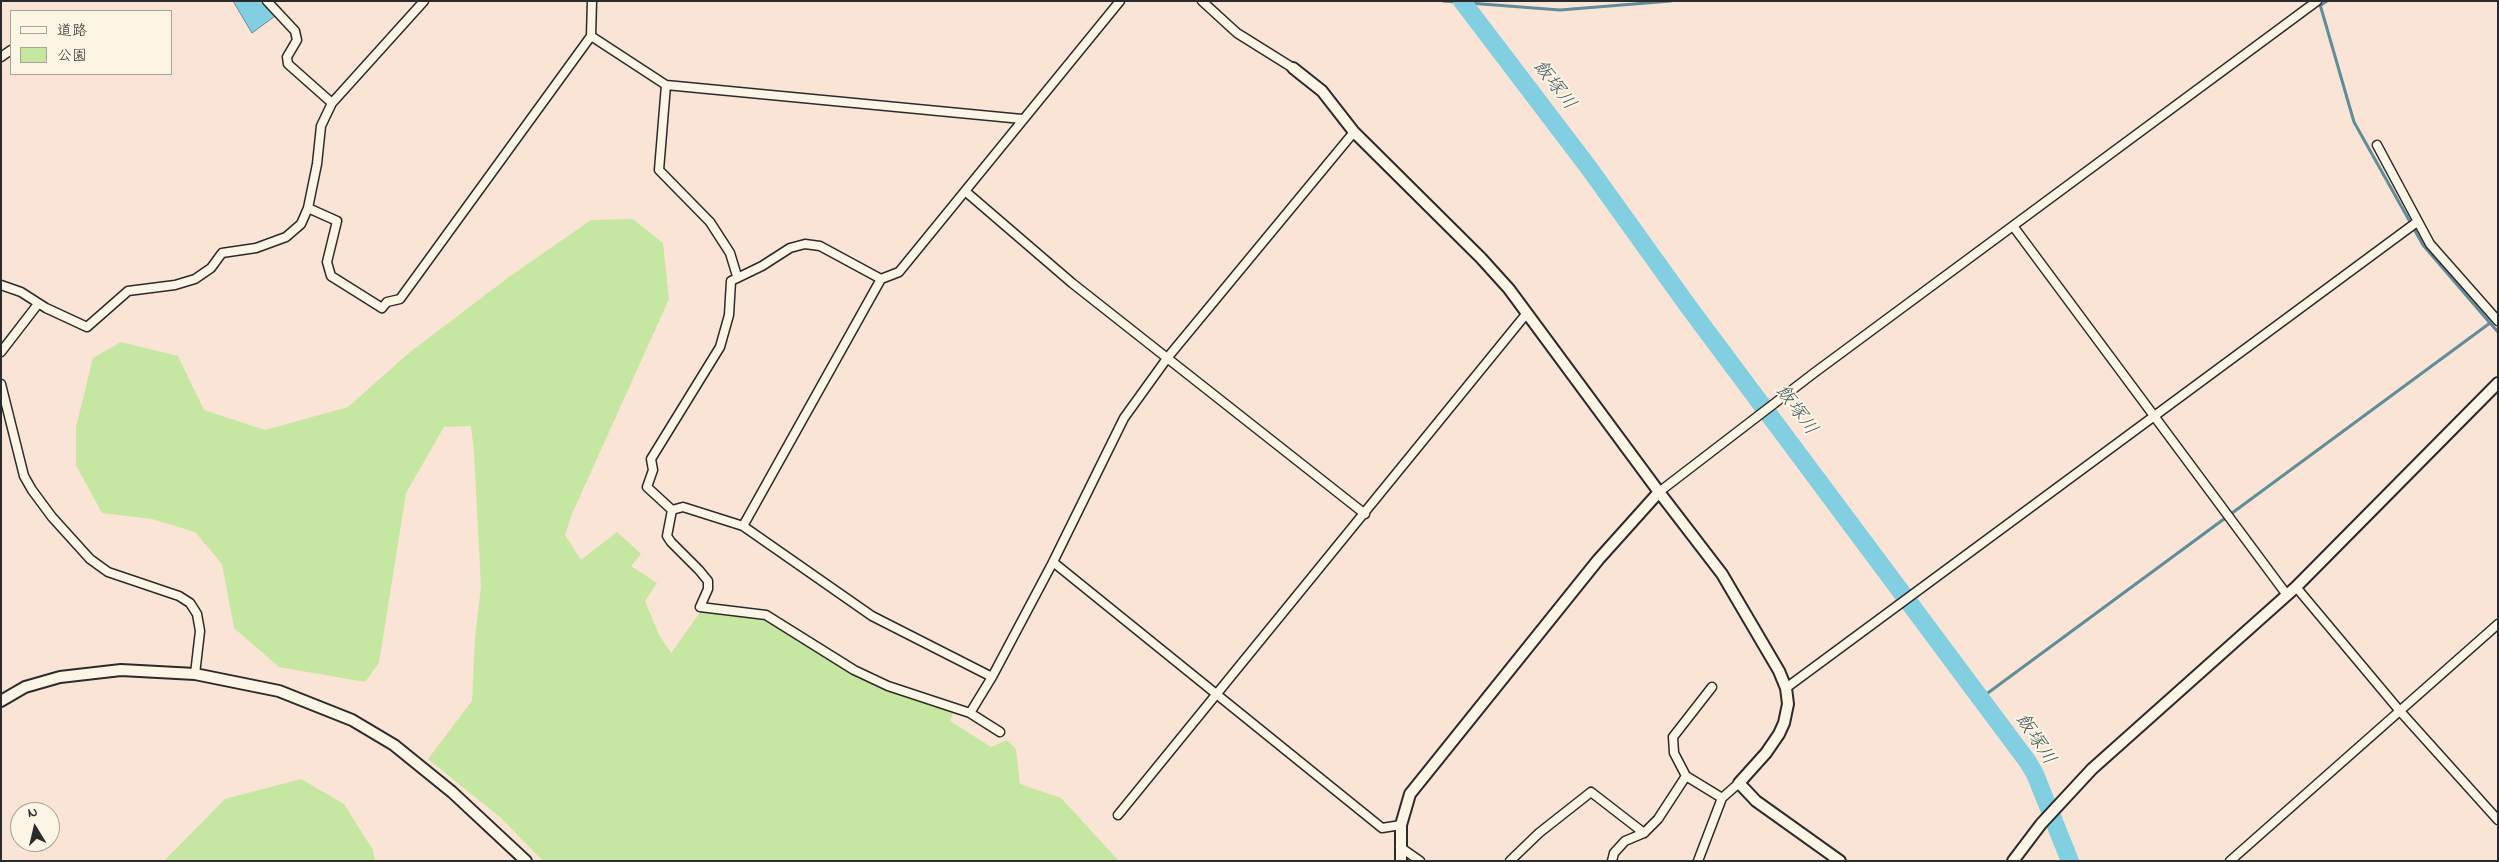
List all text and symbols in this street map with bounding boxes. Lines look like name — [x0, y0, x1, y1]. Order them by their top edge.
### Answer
legend — [10, 10, 172, 75]
text: 道路 — [57, 20, 87, 42]
text: 公園 — [57, 45, 87, 67]
water label: 飯塚川 — [1527, 56, 1579, 116]
water label: 飯塚川 — [1769, 381, 1821, 441]
water label: 飯塚川 — [2009, 710, 2059, 770]
north arrow — [10, 802, 60, 852]
text: N — [26, 802, 39, 824]

